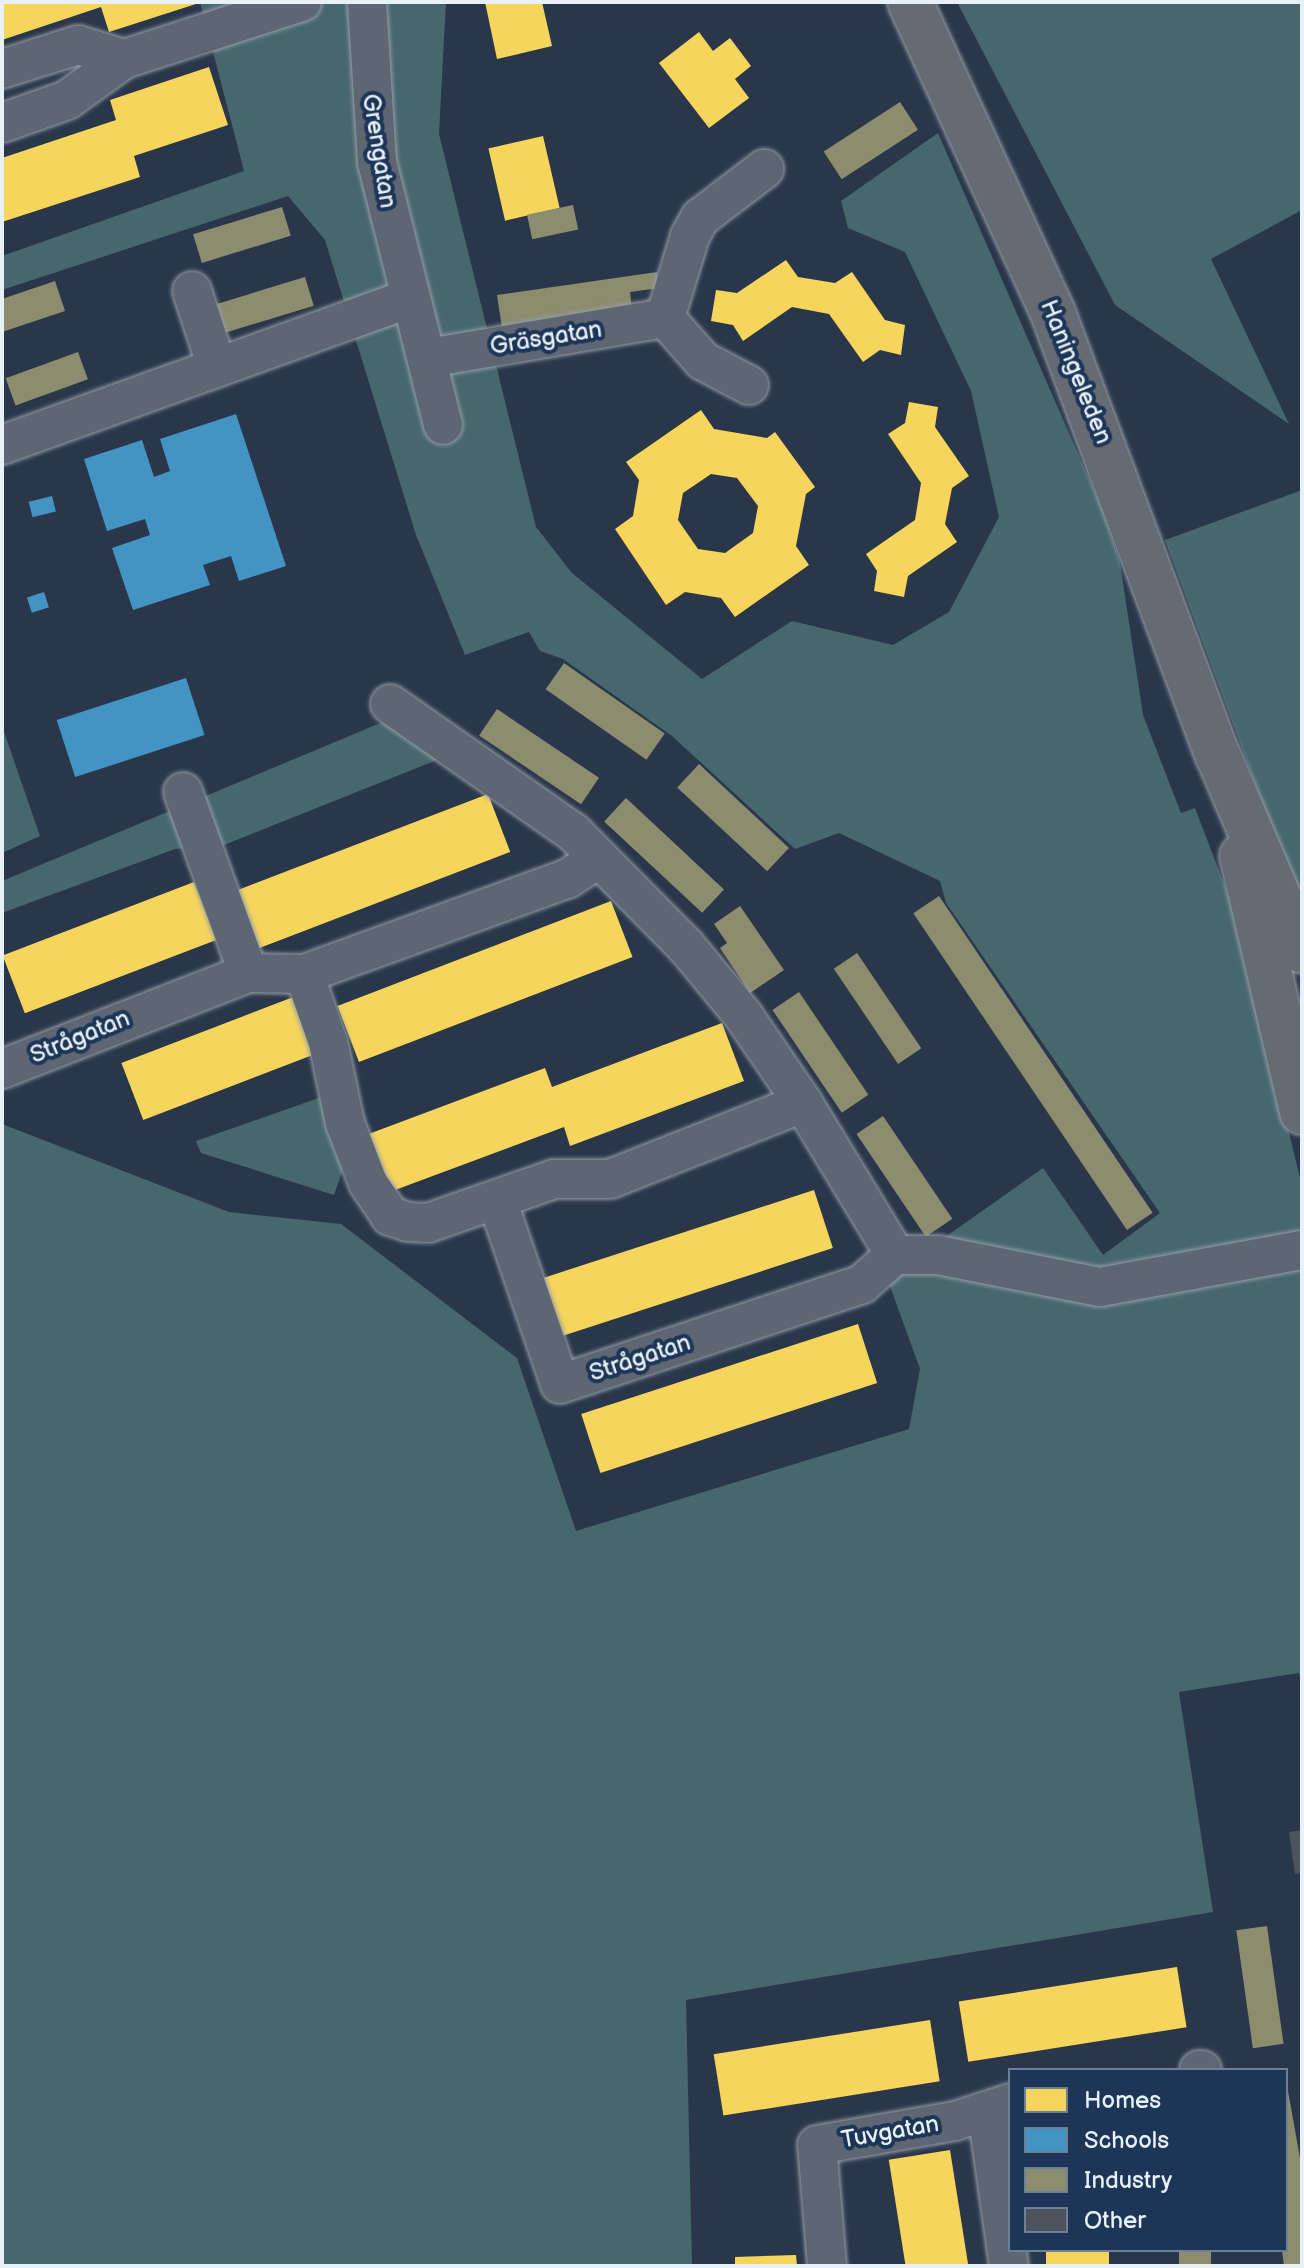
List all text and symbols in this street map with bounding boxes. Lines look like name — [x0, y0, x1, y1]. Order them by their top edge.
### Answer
street label: Grengatan — [356, 92, 402, 210]
street label: Haningeleden — [1034, 296, 1118, 448]
street label: Gräsgatan — [488, 315, 604, 361]
street label: Strågatan — [26, 1004, 134, 1070]
street label: Strågatan — [586, 1328, 694, 1388]
legend — [1008, 2068, 1288, 2252]
text: Homes — [1084, 2086, 1161, 2115]
street label: Tuvgatan — [839, 2109, 941, 2155]
text: Schools — [1084, 2126, 1169, 2155]
text: Industry — [1084, 2166, 1172, 2195]
text: Other — [1084, 2206, 1146, 2235]

